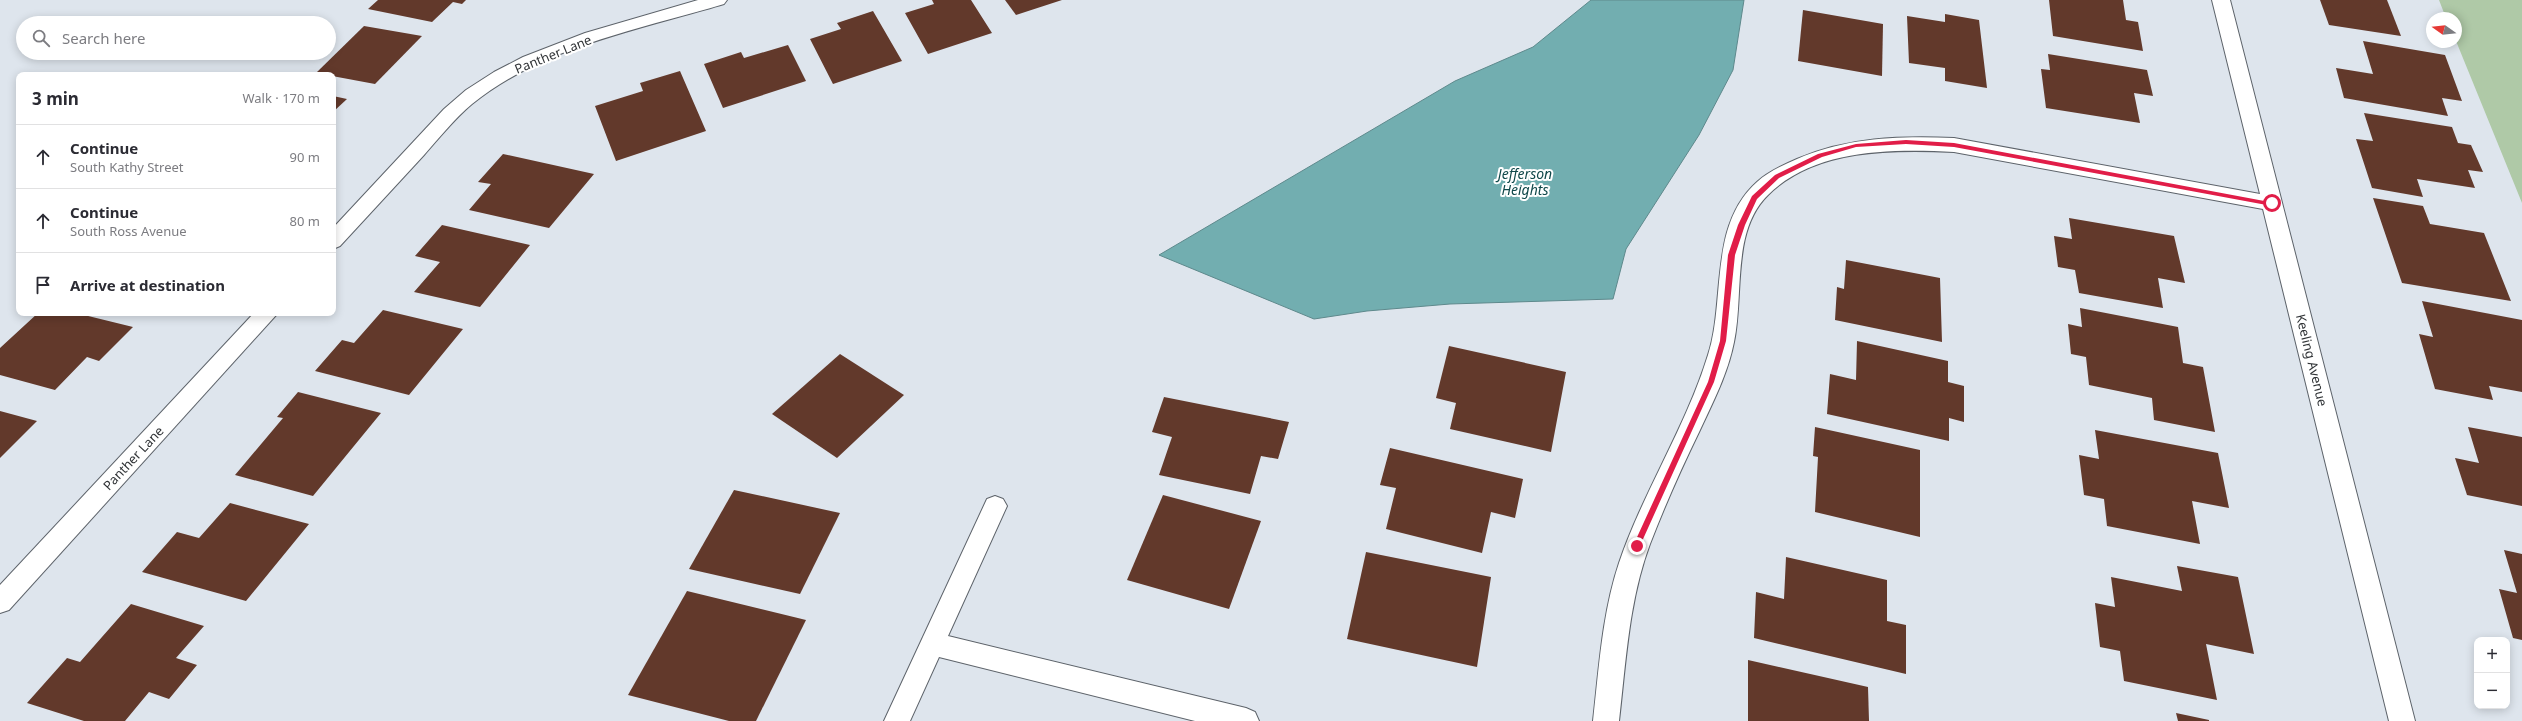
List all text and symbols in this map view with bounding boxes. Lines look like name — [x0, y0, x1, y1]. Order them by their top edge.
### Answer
north arrow — [2426, 12, 2462, 48]
search box — [16, 16, 336, 60]
icon: search — [30, 27, 52, 49]
text: Search here — [62, 28, 145, 48]
street label: Panther Lane — [512, 30, 594, 78]
text: 3 min — [32, 87, 79, 110]
text: Walk · 170 m — [242, 89, 320, 107]
text: Continue — [70, 138, 138, 158]
icon: ahead — [32, 146, 54, 168]
text: 90 m — [290, 148, 320, 166]
text: South Kathy Street — [70, 158, 184, 176]
water label: Jefferson Heights — [1495, 164, 1552, 199]
route start — [2263, 194, 2281, 212]
text: Continue — [70, 202, 138, 222]
icon: ahead — [32, 210, 54, 232]
text: 80 m — [290, 212, 320, 230]
text: South Ross Avenue — [70, 222, 187, 240]
icon: arrive — [32, 274, 54, 296]
text: Arrive at destination — [70, 275, 225, 295]
street label: Keeling Avenue — [2292, 312, 2332, 408]
street label: Panther Lane — [99, 422, 167, 494]
route end — [1628, 537, 1646, 555]
map controls — [2474, 637, 2510, 709]
button: + — [2474, 637, 2510, 673]
button: − — [2474, 673, 2510, 709]

